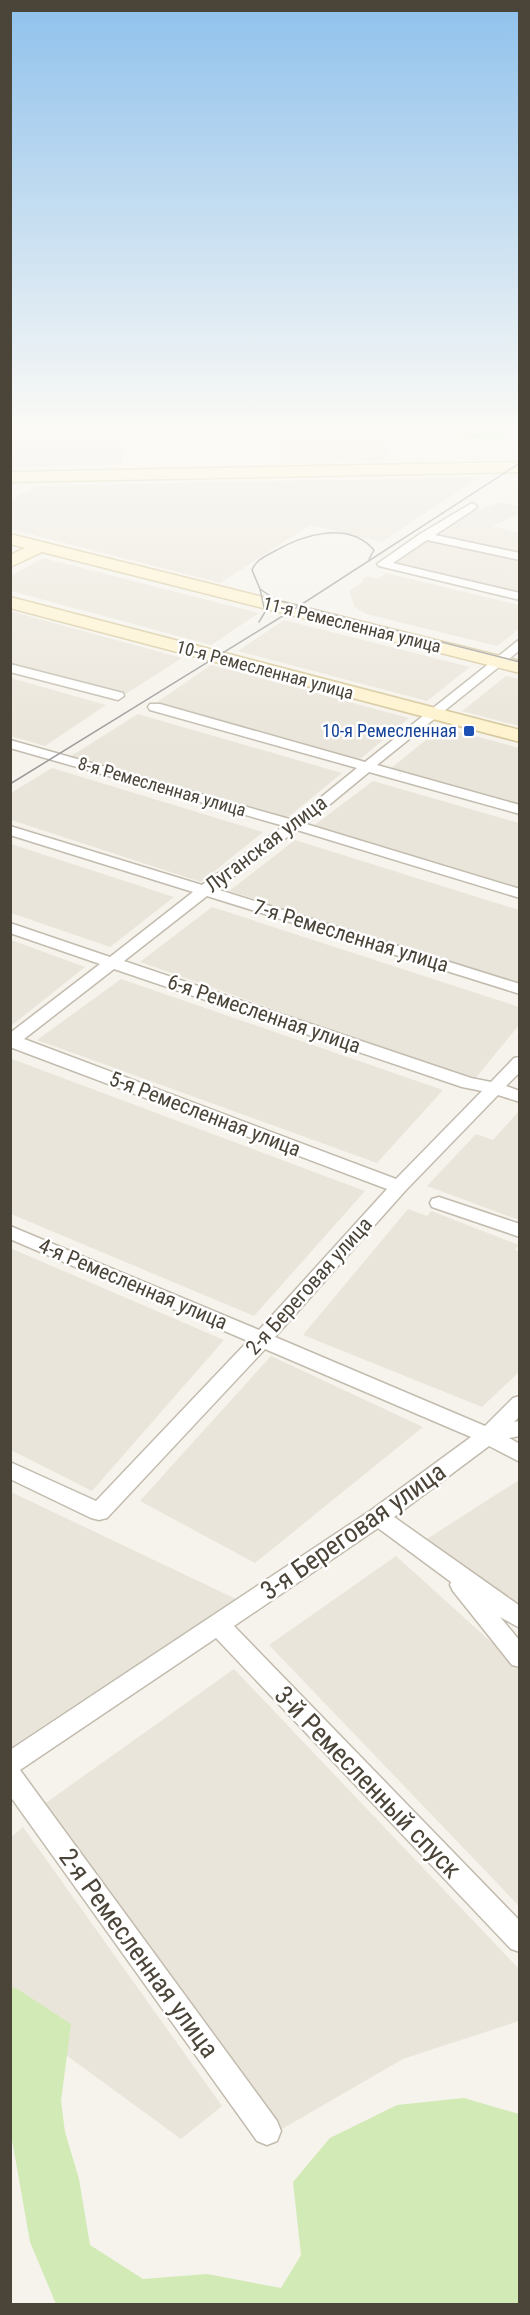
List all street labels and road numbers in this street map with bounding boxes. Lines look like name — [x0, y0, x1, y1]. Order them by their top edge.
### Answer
street label: 11-я Ремесленная улица — [261, 592, 443, 657]
street label: 10-я Ремесленная улица — [174, 636, 356, 703]
street label: 8-я Ремесленная улица — [76, 752, 249, 821]
street label: Луганская улица — [201, 791, 331, 897]
street label: 7-я Ремесленная улица — [251, 895, 451, 977]
street label: 6-я Ремесленная улица — [164, 970, 364, 1058]
street label: 5-я Ремесленная улица — [106, 1066, 304, 1162]
street label: 2-я Береговая улица — [241, 1212, 377, 1360]
street label: 4-я Ремесленная улица — [35, 1233, 231, 1335]
street label: 3-я Береговая улица — [255, 1456, 451, 1606]
street label: 3-й Ремесленный спуск — [269, 1680, 468, 1885]
street label: 2-я Ремесленная улица — [53, 1843, 225, 2063]

